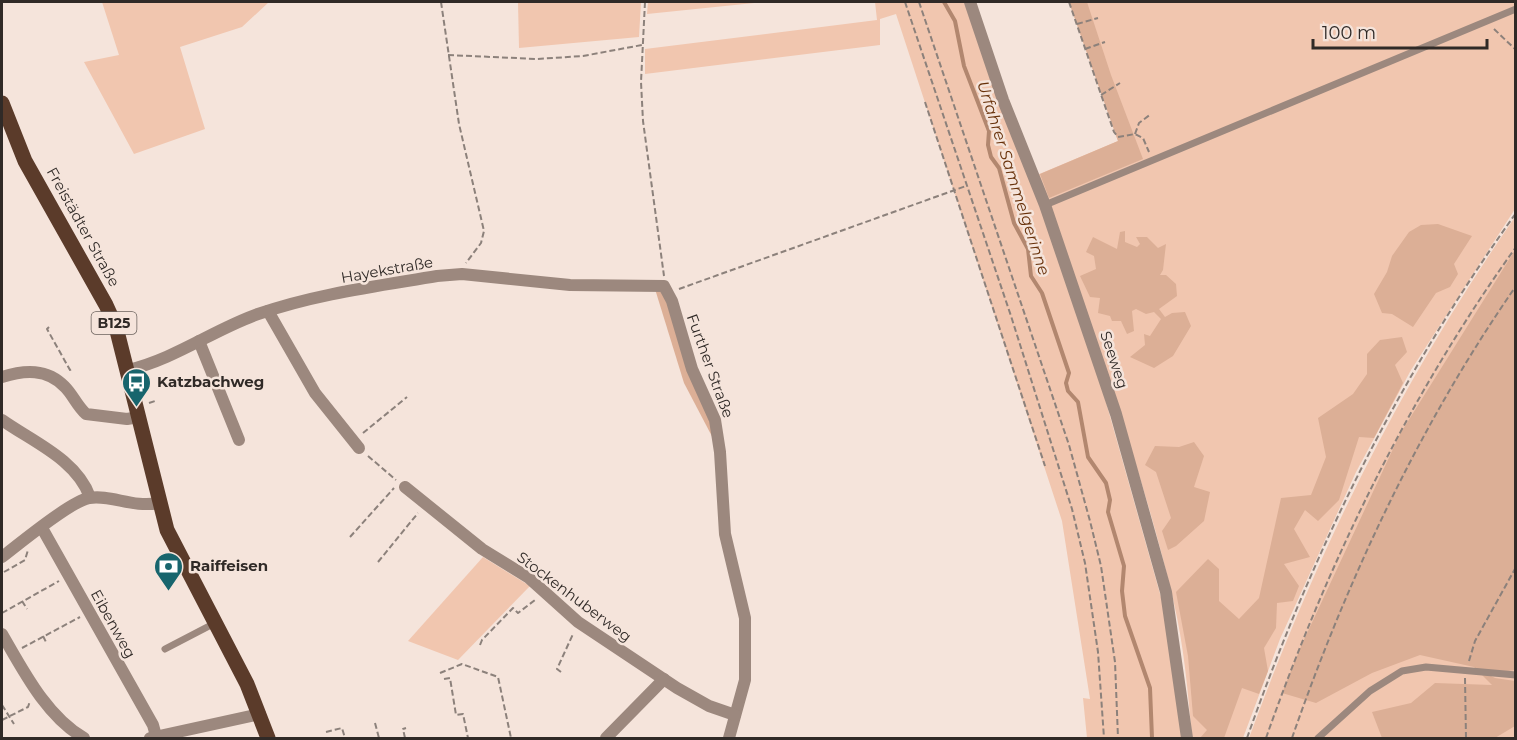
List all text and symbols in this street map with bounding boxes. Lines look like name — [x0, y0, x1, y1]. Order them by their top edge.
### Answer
scale bar — [1313, 12, 1487, 50]
text: 100 m — [1322, 22, 1376, 44]
water label: Urfahrer Sammelgerinne — [973, 79, 1054, 278]
street label: Freistädter Straße — [43, 164, 124, 290]
street label: Hayekstraße — [339, 252, 434, 287]
street label: Further Straße — [683, 311, 738, 420]
road number: B125 — [92, 312, 136, 334]
street label: Seeweg — [1096, 329, 1133, 391]
bus stop icon: Katzbachweg — [120, 366, 152, 408]
place label: Katzbachweg — [157, 372, 264, 391]
street label: Stockenhuberweg — [513, 547, 635, 646]
bank icon: Raiffeisen — [153, 550, 185, 592]
place label: Raiffeisen — [190, 556, 268, 575]
street label: Eibenweg — [87, 586, 140, 661]

